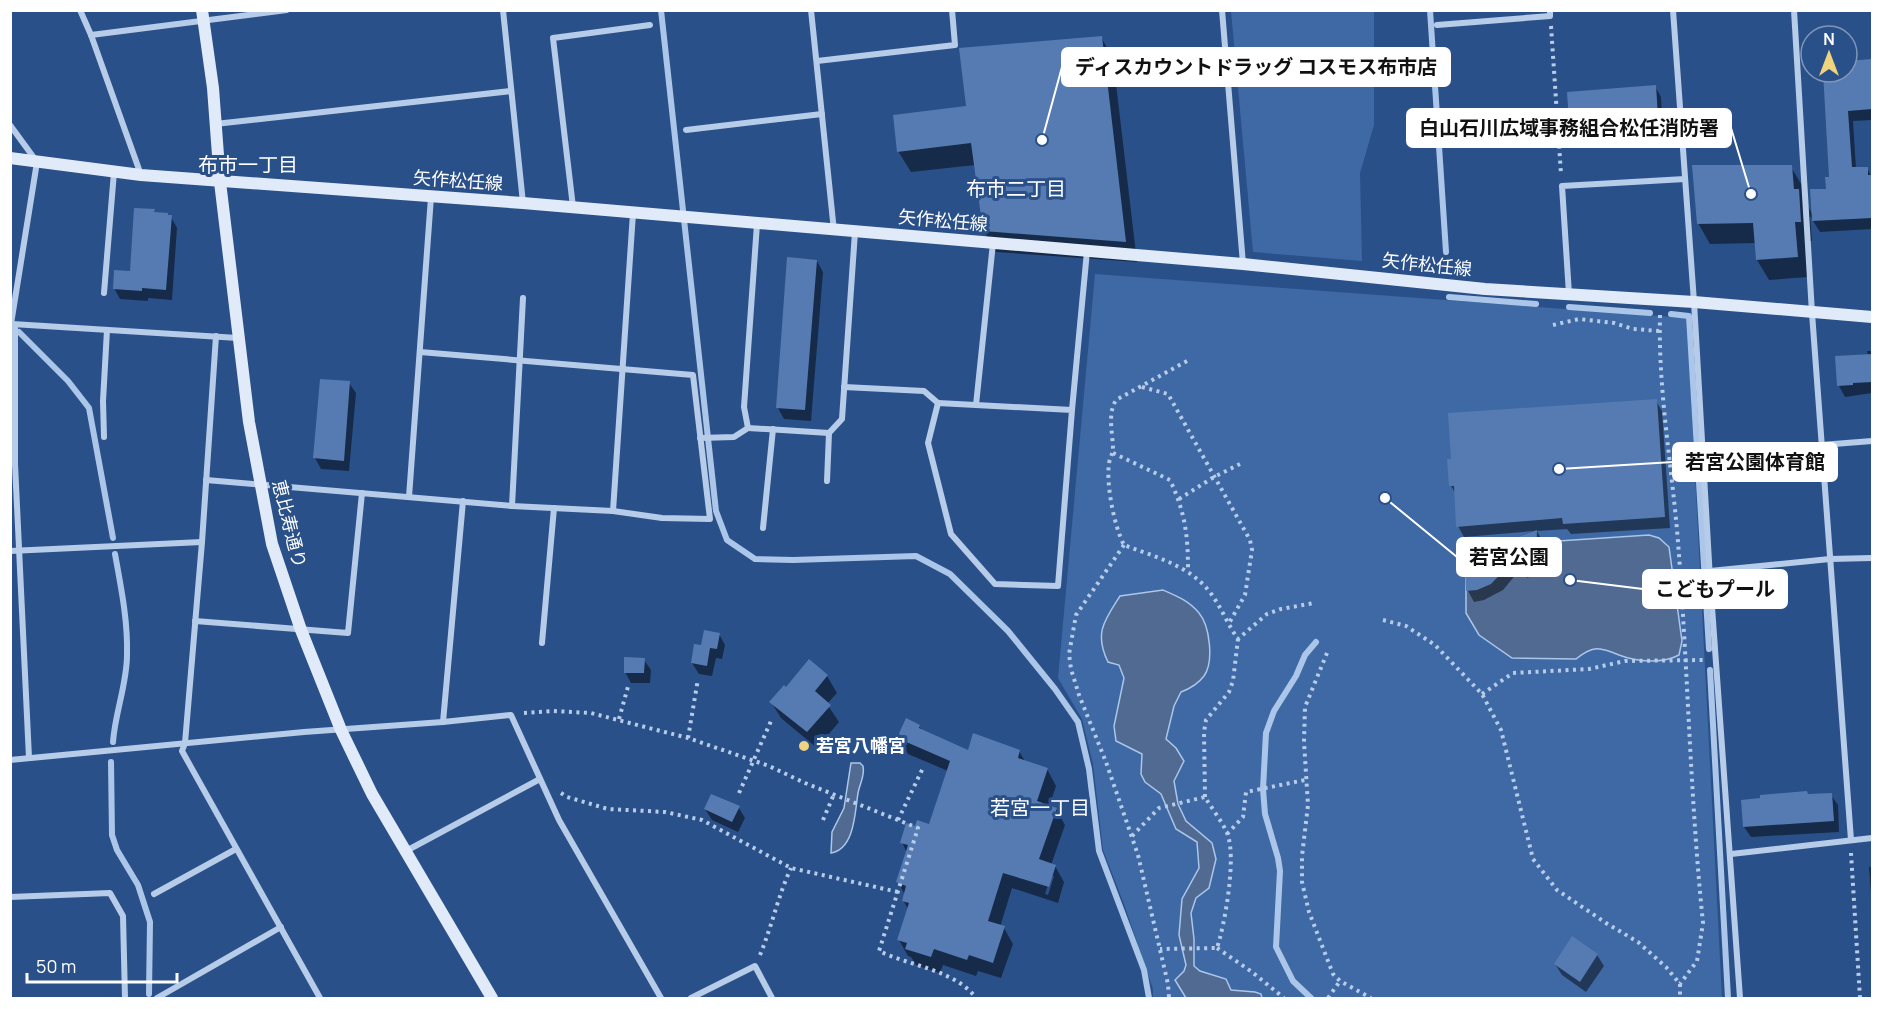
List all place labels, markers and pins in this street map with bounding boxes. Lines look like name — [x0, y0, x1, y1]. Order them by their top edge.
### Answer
callout: ディスカウントドラッグ コスモス布市店 — [1062, 48, 1450, 86]
callout: 白山石川広域事務組合松任消防署 — [1407, 109, 1731, 147]
callout: 若宮公園体育館 — [1673, 443, 1837, 481]
callout: 若宮公園 — [1457, 538, 1561, 576]
callout: こどもプール — [1643, 570, 1787, 608]
place label: 若宮八幡宮 — [816, 733, 906, 757]
marker: 若宮八幡宮 — [797, 739, 811, 753]

